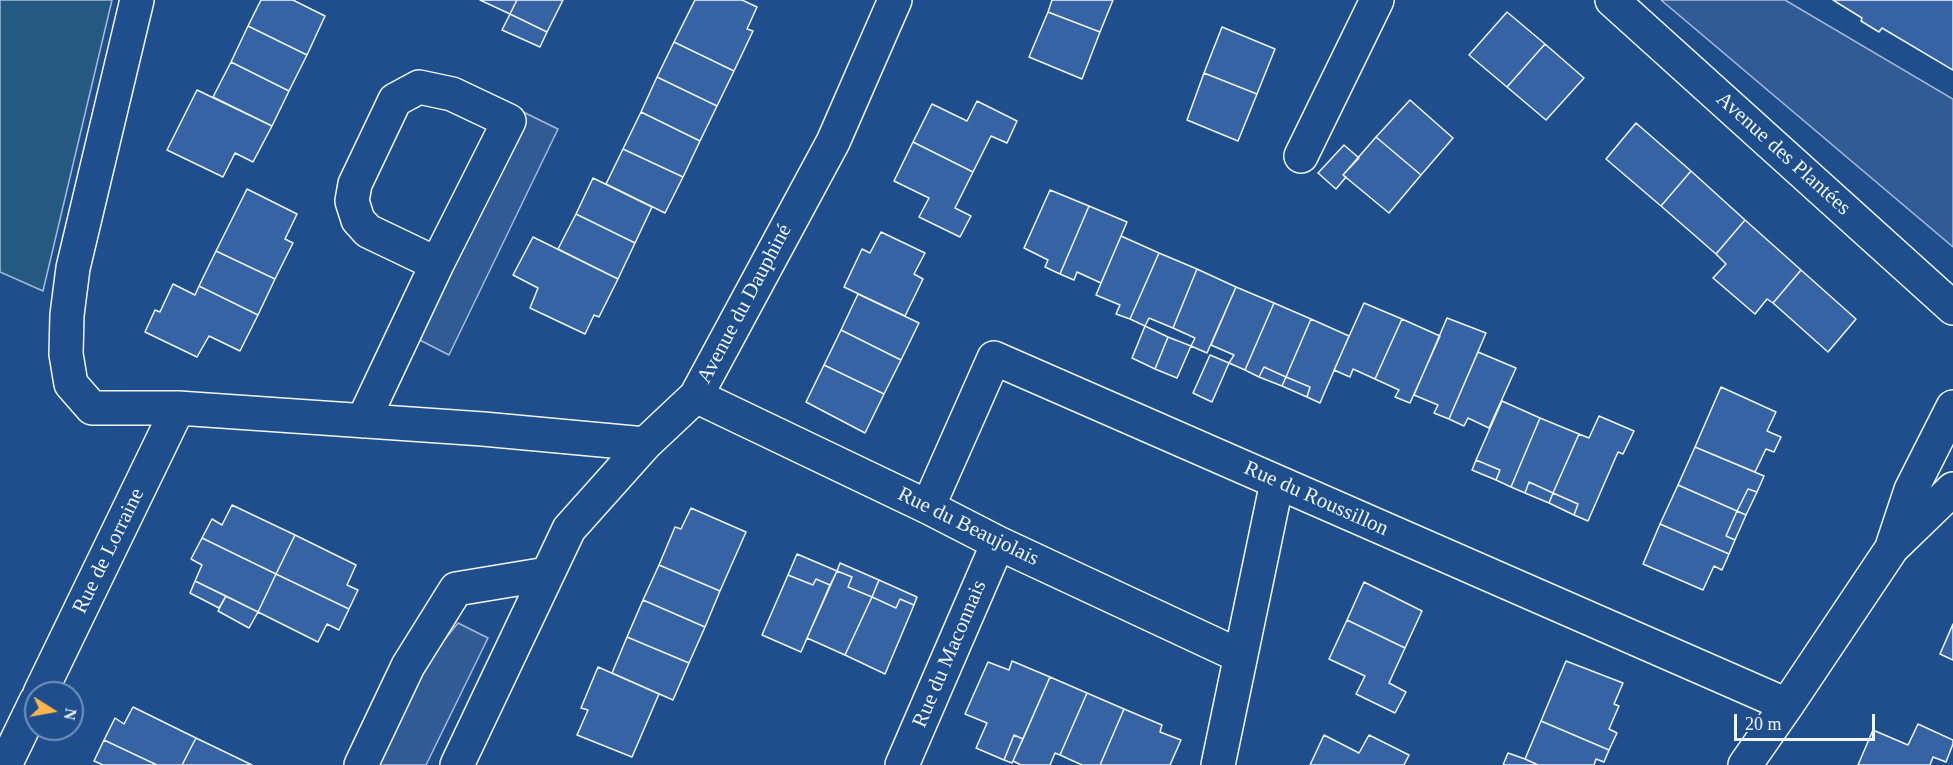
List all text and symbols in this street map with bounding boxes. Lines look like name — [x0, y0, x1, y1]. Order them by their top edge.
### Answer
street label: Avenue des Plantées — [1711, 87, 1855, 221]
street label: Avenue du Dauphiné — [692, 220, 798, 388]
street label: Rue du Roussillon — [1240, 456, 1392, 542]
street label: Rue du Beaujolais — [893, 482, 1043, 572]
street label: Rue de Lorraine — [68, 484, 150, 618]
street label: Rue du Maconnais — [908, 577, 992, 731]
north arrow — [24, 681, 84, 741]
scale bar — [1737, 702, 1878, 740]
text: N — [61, 707, 80, 721]
text: 20 m — [1745, 714, 1782, 734]

